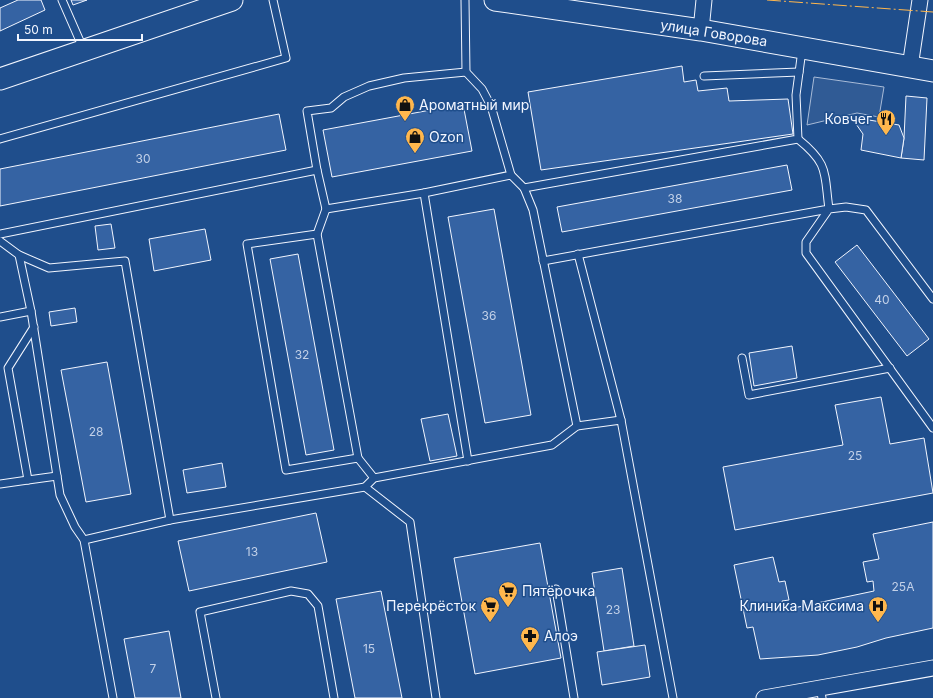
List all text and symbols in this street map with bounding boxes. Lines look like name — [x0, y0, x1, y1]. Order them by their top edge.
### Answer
scale bar — [18, 16, 142, 42]
street label: улица Говорова — [659, 16, 769, 49]
text: 50 m — [24, 22, 53, 37]
shop icon: Ароматный мир — [394, 94, 416, 122]
place label: Ароматный мир — [419, 96, 529, 113]
restaurant icon: Ковчег — [875, 108, 897, 136]
place label: Ковчег — [824, 110, 872, 127]
shop icon: Ozon — [404, 126, 426, 154]
place label: Ozon — [429, 128, 464, 145]
house number: 30 — [136, 151, 150, 166]
house number: 38 — [668, 191, 682, 206]
house number: 40 — [874, 292, 890, 307]
house number: 36 — [482, 308, 496, 323]
house number: 32 — [295, 347, 309, 362]
house number: 28 — [89, 424, 103, 439]
house number: 25 — [848, 448, 862, 463]
house number: 13 — [246, 544, 258, 559]
house number: 25А — [892, 579, 914, 594]
supermarket icon: Пятёрочка — [497, 580, 519, 608]
place label: Пятёрочка — [522, 582, 595, 599]
supermarket icon: Перекрёсток — [479, 595, 501, 623]
hospital icon: Клиника Максима — [867, 595, 889, 623]
place label: Перекрёсток — [386, 597, 476, 614]
place label: Клиника Максима — [740, 597, 864, 614]
house number: 23 — [606, 602, 620, 617]
pharmacy icon: Алоэ — [519, 625, 541, 653]
place label: Алоэ — [544, 627, 578, 644]
house number: 15 — [363, 641, 375, 656]
house number: 7 — [150, 661, 157, 676]

